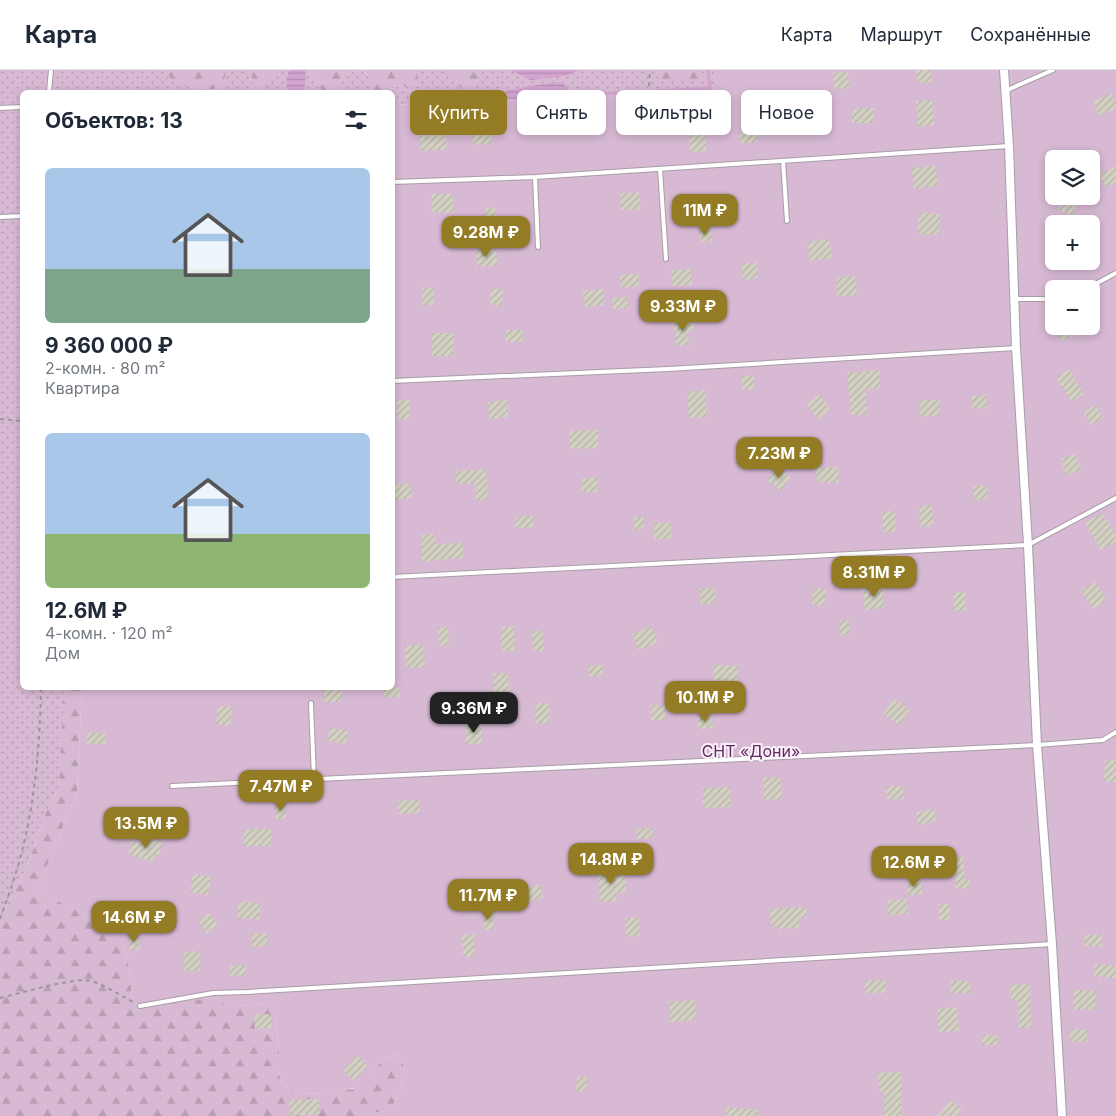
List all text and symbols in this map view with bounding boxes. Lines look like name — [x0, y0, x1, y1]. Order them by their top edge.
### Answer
text: Карта — [25, 20, 97, 49]
text: Карта — [781, 24, 833, 45]
text: Маршрут — [861, 24, 942, 45]
text: Сохранённые — [970, 24, 1091, 45]
chip: Купить — [410, 90, 507, 135]
chip: Снять — [517, 90, 606, 135]
chip: Фильтры — [616, 90, 731, 135]
chip: Новое — [741, 90, 832, 135]
icon: filters — [342, 106, 370, 134]
text: Объектов: 13 — [45, 108, 183, 133]
map controls — [1045, 150, 1100, 335]
button: layers — [1045, 150, 1100, 205]
pin: 11M ₽ — [670, 194, 740, 236]
icon: home — [163, 200, 253, 290]
text: 11M ₽ — [683, 200, 727, 220]
button: + — [1045, 215, 1100, 270]
pin: 9.28M ₽ — [440, 216, 532, 258]
text: 9.28M ₽ — [453, 222, 519, 242]
button: − — [1045, 280, 1100, 335]
pin: 9.33M ₽ — [637, 290, 729, 332]
text: 9.33M ₽ — [650, 296, 716, 316]
text: 9 360 000 ₽ — [45, 333, 173, 358]
text: 2-комн. · 80 m² — [45, 358, 166, 378]
text: Квартира — [45, 378, 120, 398]
pin: 7.23M ₽ — [733, 436, 825, 479]
text: 7.23M ₽ — [747, 443, 811, 463]
icon: home — [163, 465, 253, 555]
pin: 8.31M ₽ — [828, 556, 920, 598]
text: 8.31M ₽ — [843, 562, 905, 582]
text: 12.6M ₽ — [45, 598, 127, 623]
text: 4-комн. · 120 m² — [45, 623, 173, 643]
text: Дом — [45, 643, 80, 663]
pin: 10.1M ₽ — [659, 680, 751, 723]
text: 10.1M ₽ — [676, 687, 734, 707]
pin: 9.36M ₽ — [428, 692, 520, 734]
text: 9.36M ₽ — [441, 698, 507, 718]
park label: СНТ «Дони» — [702, 741, 800, 761]
pin: 7.47M ₽ — [235, 770, 327, 812]
text: 7.47M ₽ — [249, 776, 313, 796]
pin: 13.5M ₽ — [100, 806, 192, 849]
text: 13.5M ₽ — [115, 813, 177, 833]
pin: 14.8M ₽ — [565, 842, 657, 885]
pin: 12.6M ₽ — [868, 846, 960, 888]
text: 14.8M ₽ — [579, 849, 643, 869]
text: 12.6M ₽ — [883, 852, 945, 872]
pin: 11.7M ₽ — [442, 878, 534, 921]
text: 11.7M ₽ — [459, 885, 517, 905]
pin: 14.6M ₽ — [88, 900, 180, 943]
text: 14.6M ₽ — [102, 907, 166, 927]

